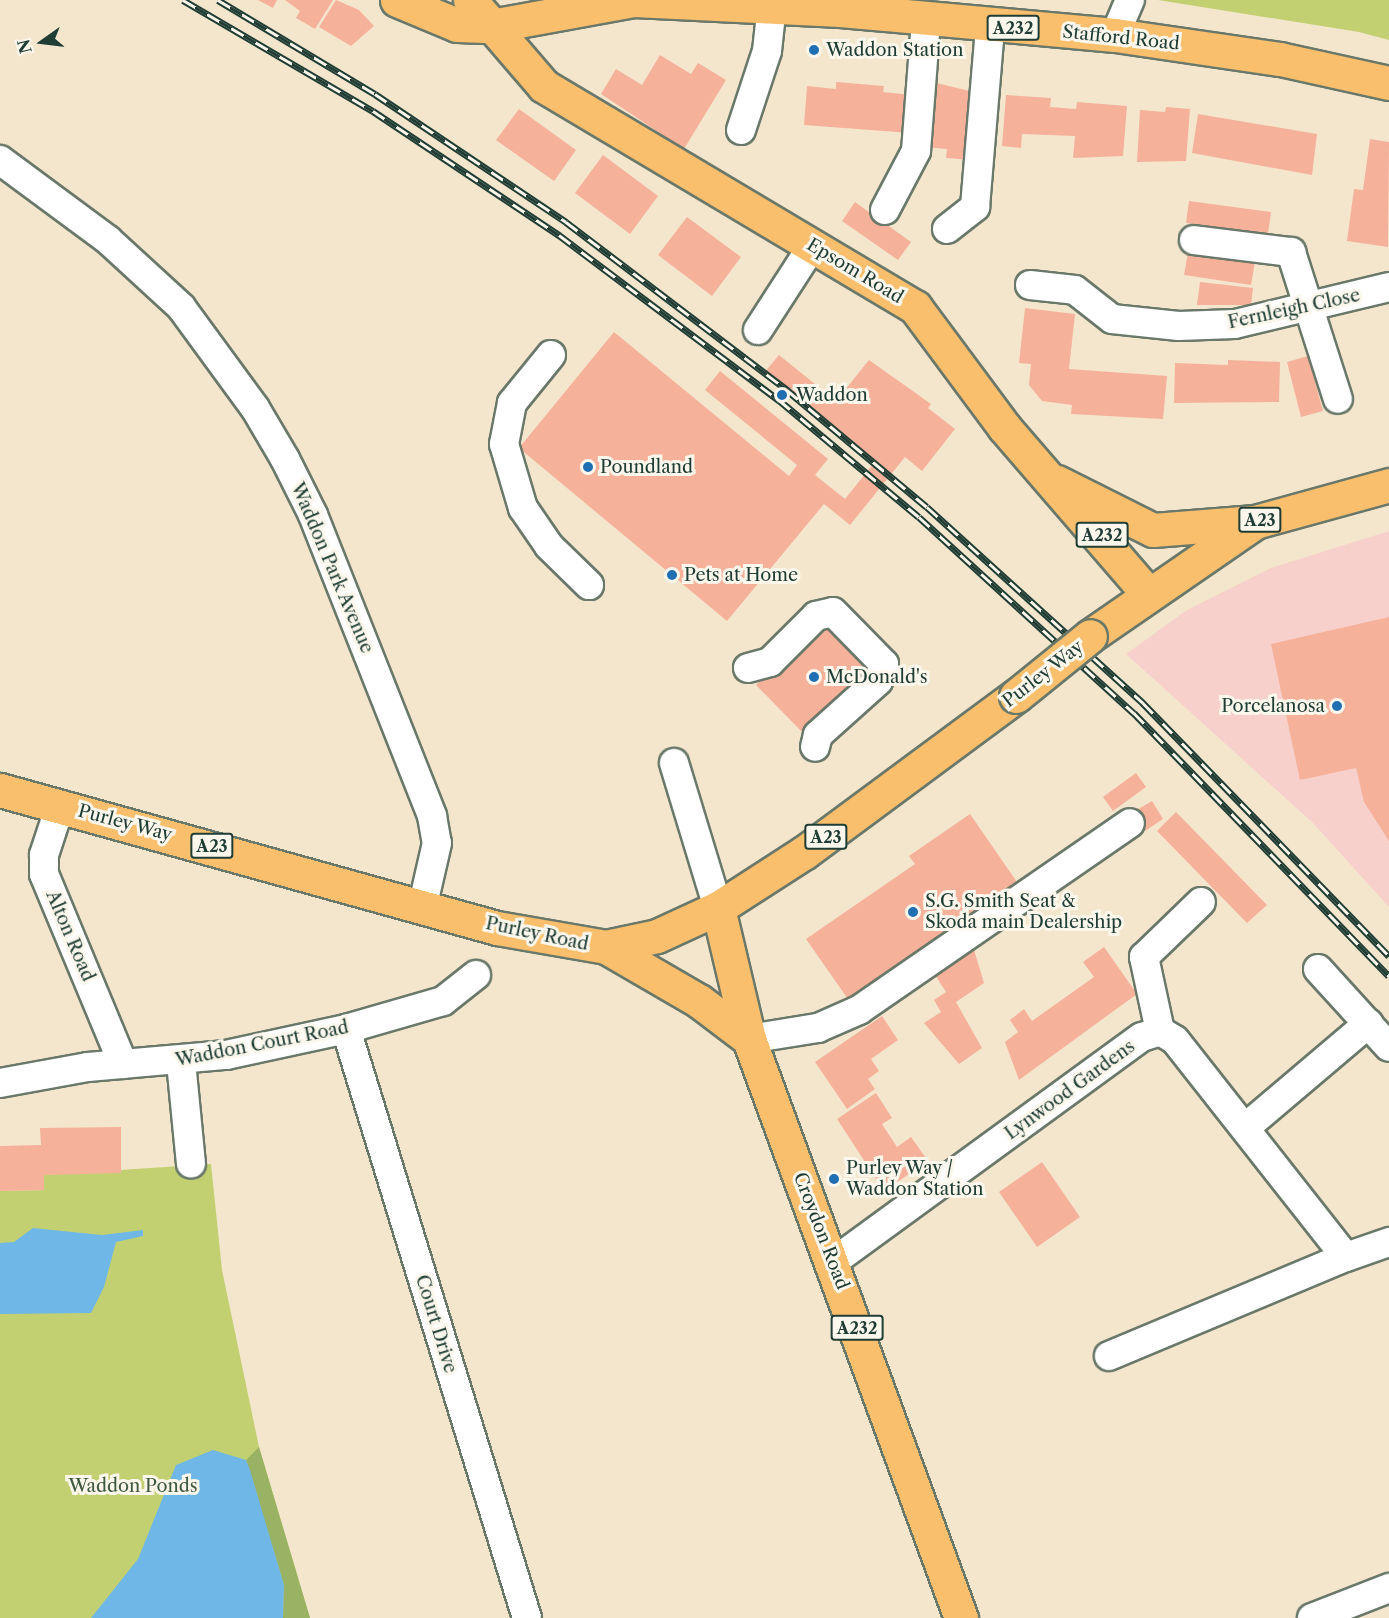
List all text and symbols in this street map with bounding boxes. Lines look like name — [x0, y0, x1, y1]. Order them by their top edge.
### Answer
north arrow — [12, 12, 72, 72]
road number: A232 — [986, 15, 1040, 41]
street label: Stafford Road — [1061, 21, 1181, 55]
text: N — [13, 37, 36, 56]
place label: Waddon Station — [826, 39, 963, 61]
marker: Waddon Station — [807, 43, 821, 57]
street label: Epsom Road — [803, 234, 907, 308]
street label: Fernleigh Close — [1226, 284, 1362, 334]
place label: Waddon — [796, 384, 868, 406]
marker: Waddon — [773, 386, 791, 404]
place label: Poundland — [600, 456, 693, 478]
marker: Poundland — [581, 460, 595, 474]
street label: Waddon Park Avenue — [286, 479, 378, 657]
road number: A23 — [1238, 507, 1282, 533]
road number: A232 — [1075, 522, 1129, 548]
place label: Pets at Home — [684, 564, 798, 586]
marker: Pets at Home — [665, 568, 679, 582]
street label: Purley Way — [998, 635, 1088, 713]
place label: McDonald's — [826, 666, 927, 688]
marker: McDonald's — [807, 670, 821, 684]
place label: Porcelanosa — [1221, 695, 1325, 717]
marker: Porcelanosa — [1330, 699, 1344, 713]
street label: Purley Way — [75, 800, 175, 846]
road number: A23 — [804, 824, 848, 850]
road number: A23 — [190, 833, 234, 859]
street label: Alton Road — [41, 887, 99, 985]
place label: S.G. Smith Seat & Skoda main Dealership — [925, 891, 1122, 934]
marker: S.G. Smith Seat & Skoda main Dealership — [906, 905, 920, 919]
street label: Purley Road — [483, 913, 591, 955]
street label: Waddon Court Road — [174, 1017, 350, 1071]
street label: Lynwood Gardens — [1001, 1036, 1139, 1144]
place label: Purley Way / Waddon Station — [846, 1158, 983, 1200]
street label: Croydon Road — [789, 1169, 853, 1293]
marker: Purley Way / Waddon Station — [827, 1172, 841, 1186]
street label: Court Drive — [411, 1272, 461, 1376]
road number: A232 — [830, 1315, 884, 1341]
park label: Waddon Ponds — [68, 1475, 198, 1497]

